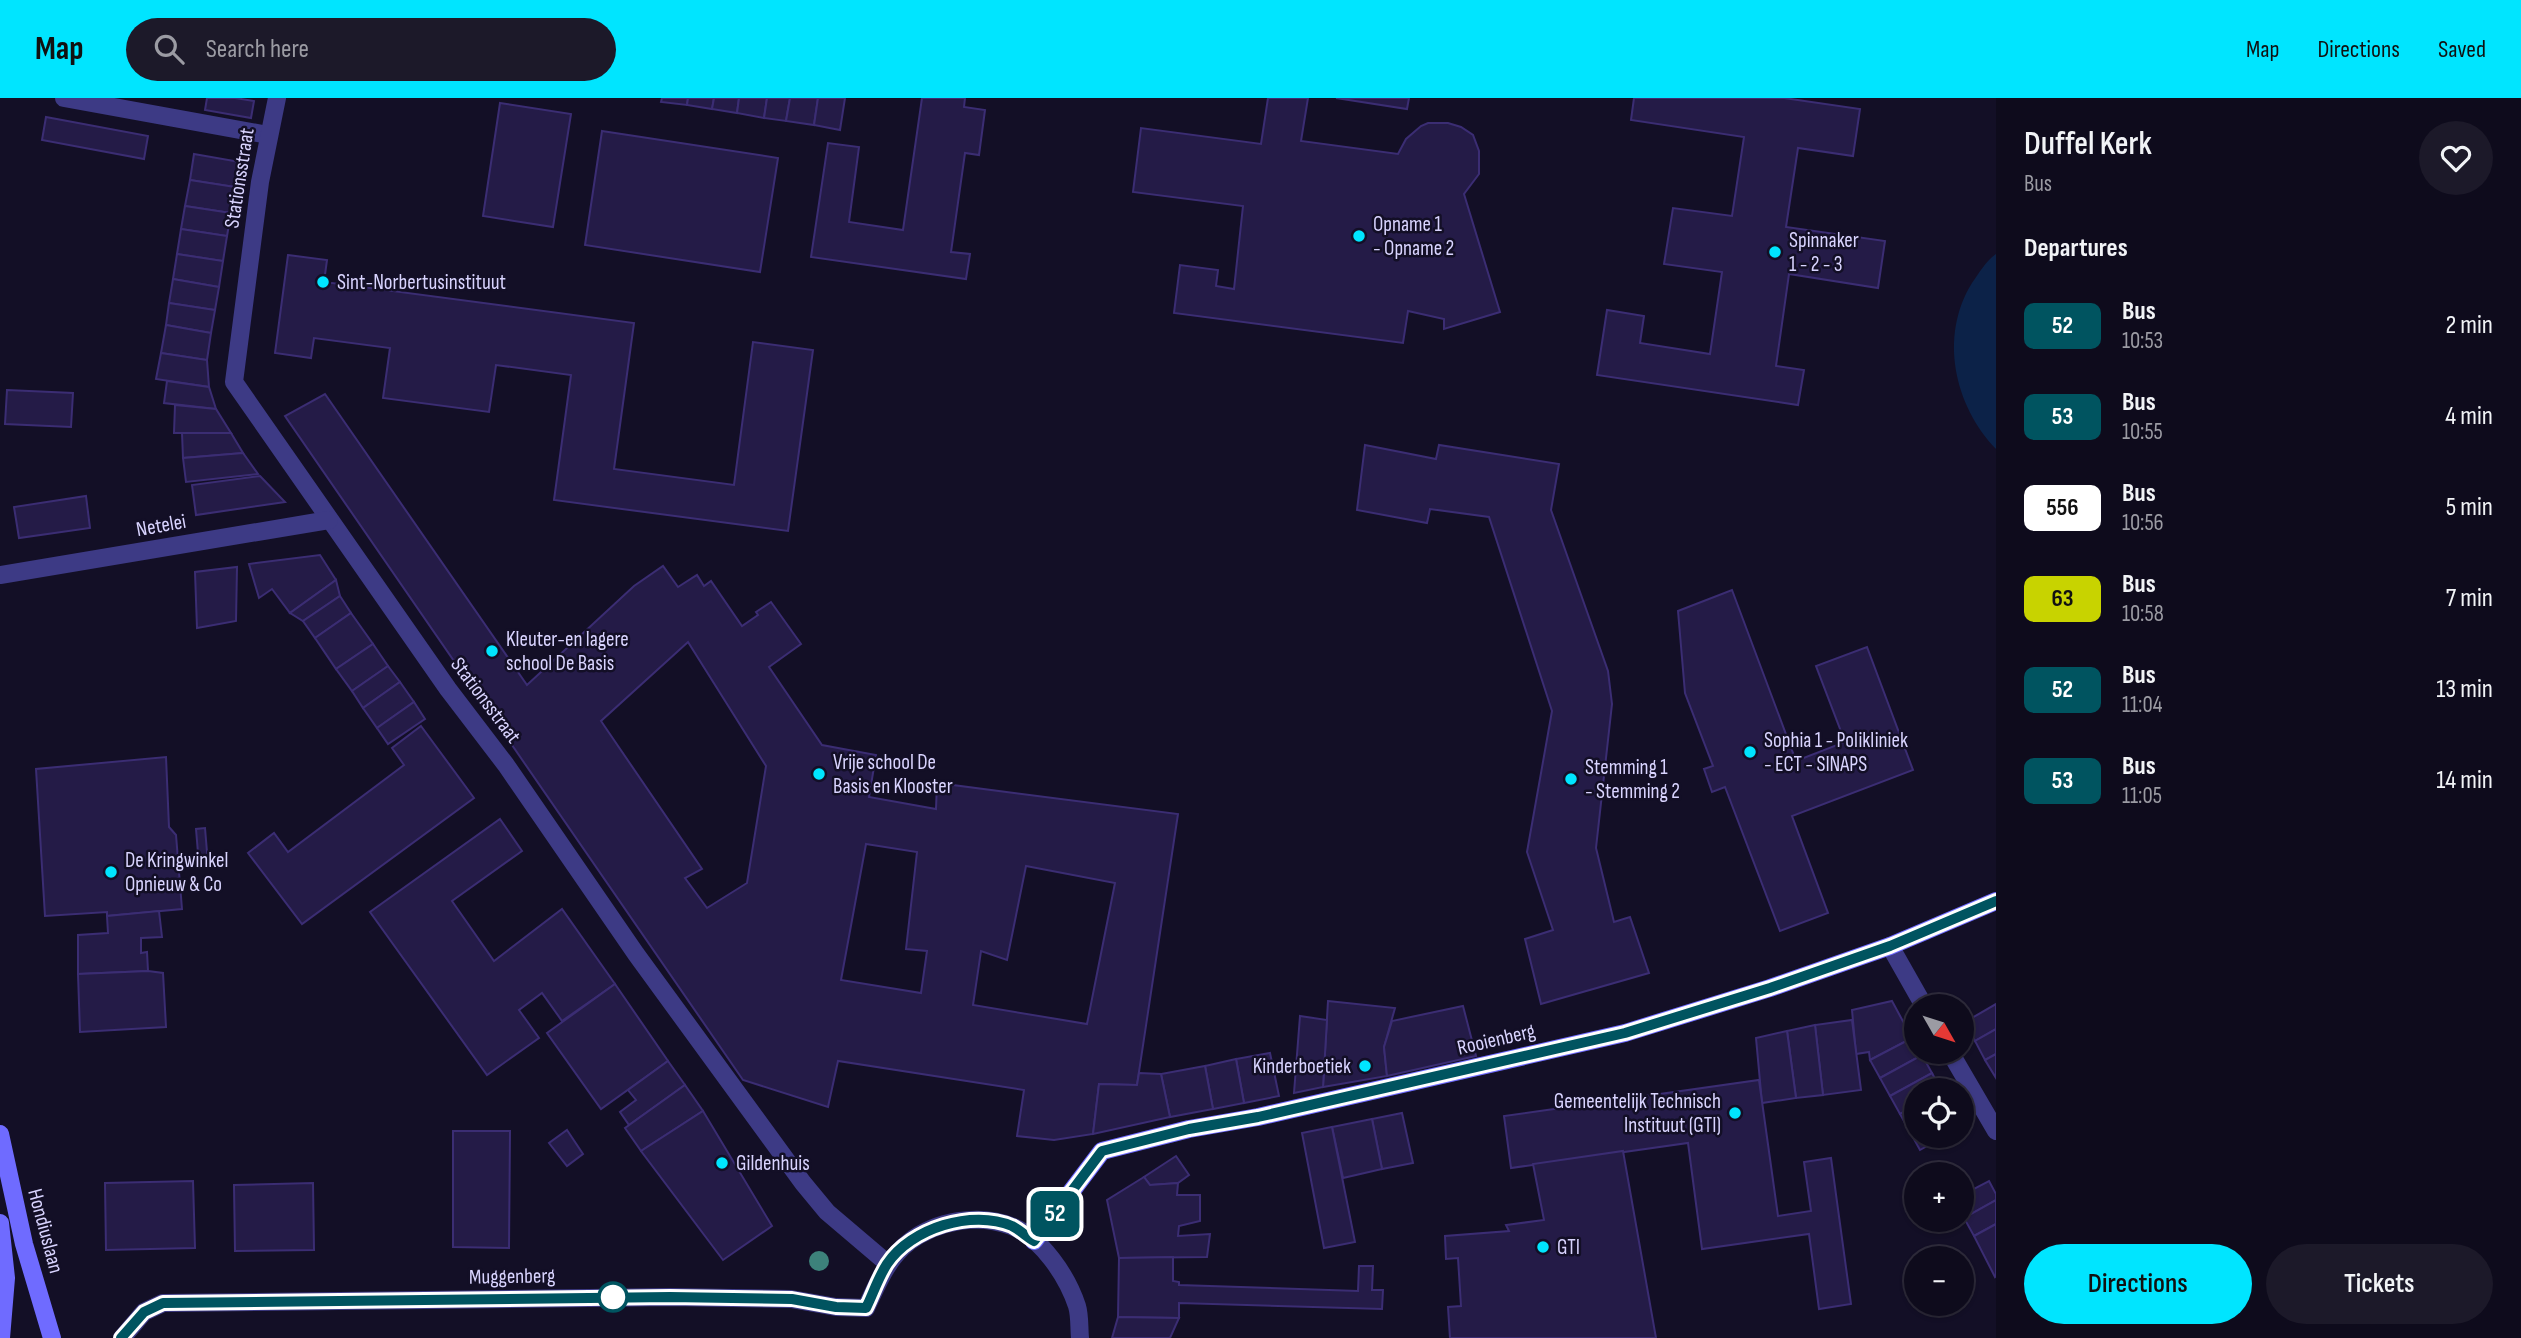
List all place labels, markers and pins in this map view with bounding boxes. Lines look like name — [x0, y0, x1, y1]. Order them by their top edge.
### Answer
place label: Opname 1 - Opname 2 — [1373, 212, 1454, 261]
marker: Opname 1 - Opname 2 — [1351, 228, 1367, 244]
place label: Spinnaker 1 - 2 - 3 — [1789, 228, 1859, 277]
marker: Spinnaker 1 - 2 - 3 — [1767, 244, 1783, 260]
place label: Sint-Norbertusinstituut — [337, 270, 506, 295]
marker: Sint-Norbertusinstituut — [315, 274, 331, 290]
place label: Kleuter-en lagere school De Basis — [506, 627, 629, 676]
marker: Kleuter-en lagere school De Basis — [484, 643, 500, 659]
place label: Sophia 1 - Polikliniek - ECT - SINAPS — [1764, 728, 1908, 777]
marker: Sophia 1 - Polikliniek - ECT - SINAPS — [1742, 744, 1758, 760]
place label: Vrije school De Basis en Klooster — [833, 750, 953, 799]
place label: Stemming 1 - Stemming 2 — [1585, 755, 1680, 804]
marker: Vrije school De Basis en Klooster — [811, 766, 827, 782]
marker: Stemming 1 - Stemming 2 — [1563, 771, 1579, 787]
place label: De Kringwinkel Opnieuw & Co — [125, 848, 228, 897]
marker: De Kringwinkel Opnieuw & Co — [103, 864, 119, 880]
place label: Kinderboetiek — [1253, 1054, 1351, 1079]
marker: Kinderboetiek — [1357, 1058, 1373, 1074]
place label: Gemeentelijk Technisch Instituut (GTI) — [1554, 1089, 1721, 1138]
marker: Gemeentelijk Technisch Instituut (GTI) — [1727, 1105, 1743, 1121]
place label: Gildenhuis — [736, 1151, 810, 1176]
marker: Gildenhuis — [714, 1155, 730, 1171]
place label: GTI — [1557, 1235, 1580, 1260]
marker: GTI — [1535, 1239, 1551, 1255]
unlabelled marker — [598, 1282, 628, 1312]

